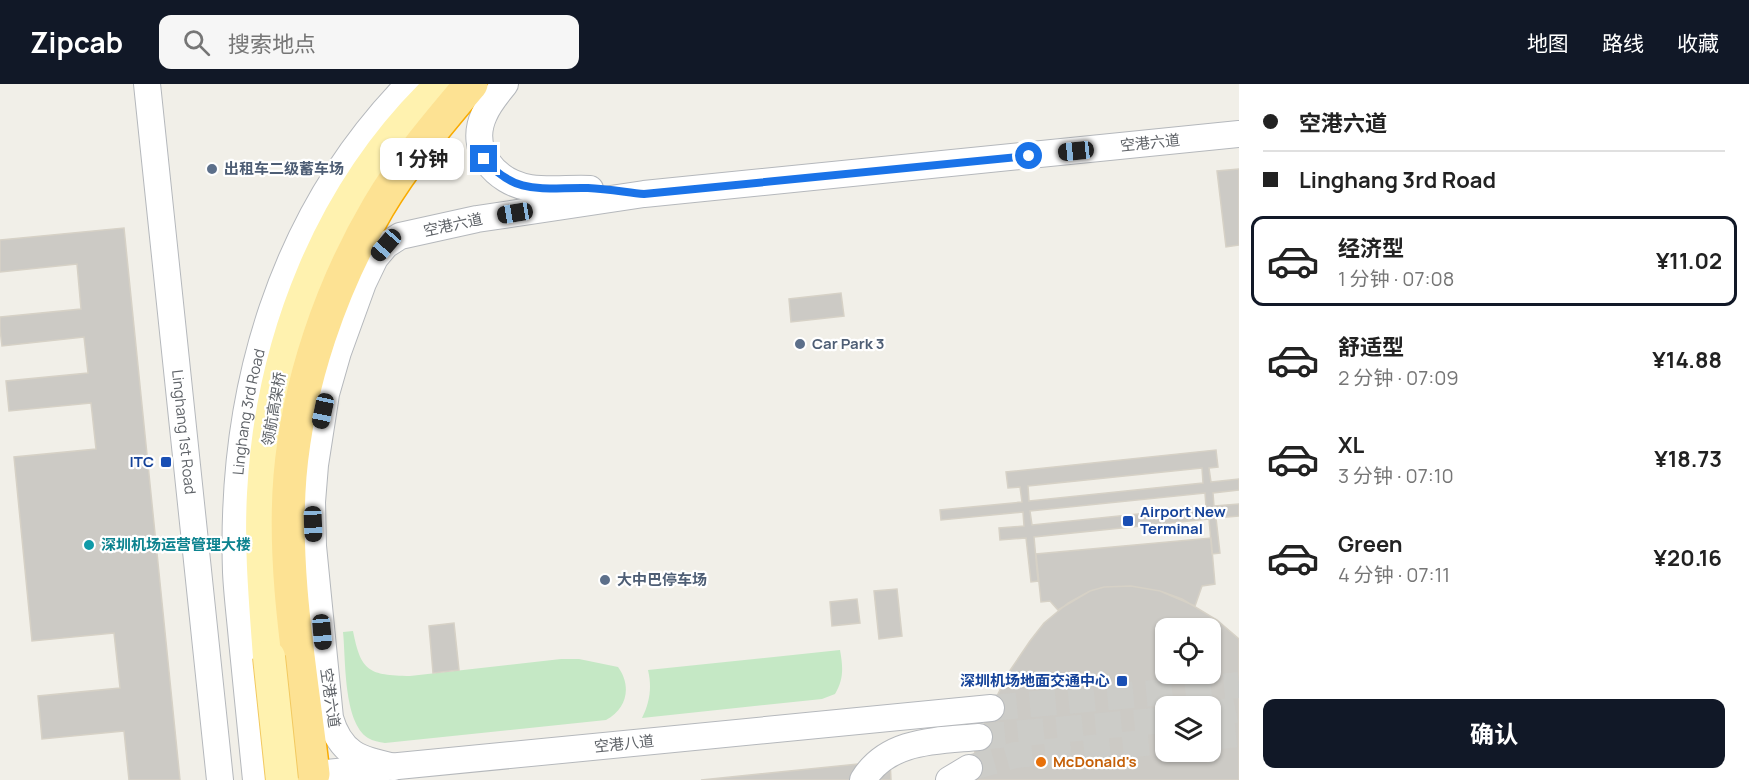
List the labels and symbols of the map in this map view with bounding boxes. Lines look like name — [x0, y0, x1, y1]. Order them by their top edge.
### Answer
street label: 空港六道 — [1119, 129, 1181, 156]
callout: 1 分钟 — [379, 138, 463, 180]
car — [1057, 140, 1095, 162]
route start — [1015, 142, 1042, 169]
route end — [470, 145, 497, 172]
place label: 出租车二级蓄车场 — [224, 158, 344, 179]
marker: 出租车二级蓄车场 — [205, 162, 219, 176]
car — [496, 201, 534, 225]
street label: 空港六道 — [421, 208, 484, 241]
car — [367, 226, 405, 264]
place label: Car Park 3 — [812, 333, 885, 354]
marker: Car Park 3 — [793, 337, 807, 351]
street label: Linghang 3rd Road — [227, 346, 270, 476]
street label: Linghang 1st Road — [167, 369, 201, 495]
street label: 领航高架桥 — [257, 370, 290, 448]
car — [310, 392, 336, 430]
place label: ITC — [130, 451, 154, 472]
marker: ITC — [159, 455, 173, 469]
place label: Airport New Terminal — [1140, 501, 1226, 539]
car — [303, 506, 323, 542]
marker: Airport New Terminal — [1121, 514, 1135, 528]
place label: 深圳机场运营管理大楼 — [101, 534, 251, 555]
marker: 深圳机场运营管理大楼 — [82, 538, 96, 552]
place label: 大中巴停车场 — [617, 569, 707, 590]
marker: 大中巴停车场 — [598, 573, 612, 587]
car — [311, 613, 333, 651]
street label: 空港六道 — [316, 667, 345, 729]
place label: 深圳机场地面交通中心 — [960, 670, 1110, 691]
marker: 深圳机场地面交通中心 — [1115, 674, 1129, 688]
street label: 空港八道 — [593, 730, 655, 757]
place label: McDonald's — [1053, 751, 1137, 772]
marker: McDonald's — [1034, 755, 1048, 769]

